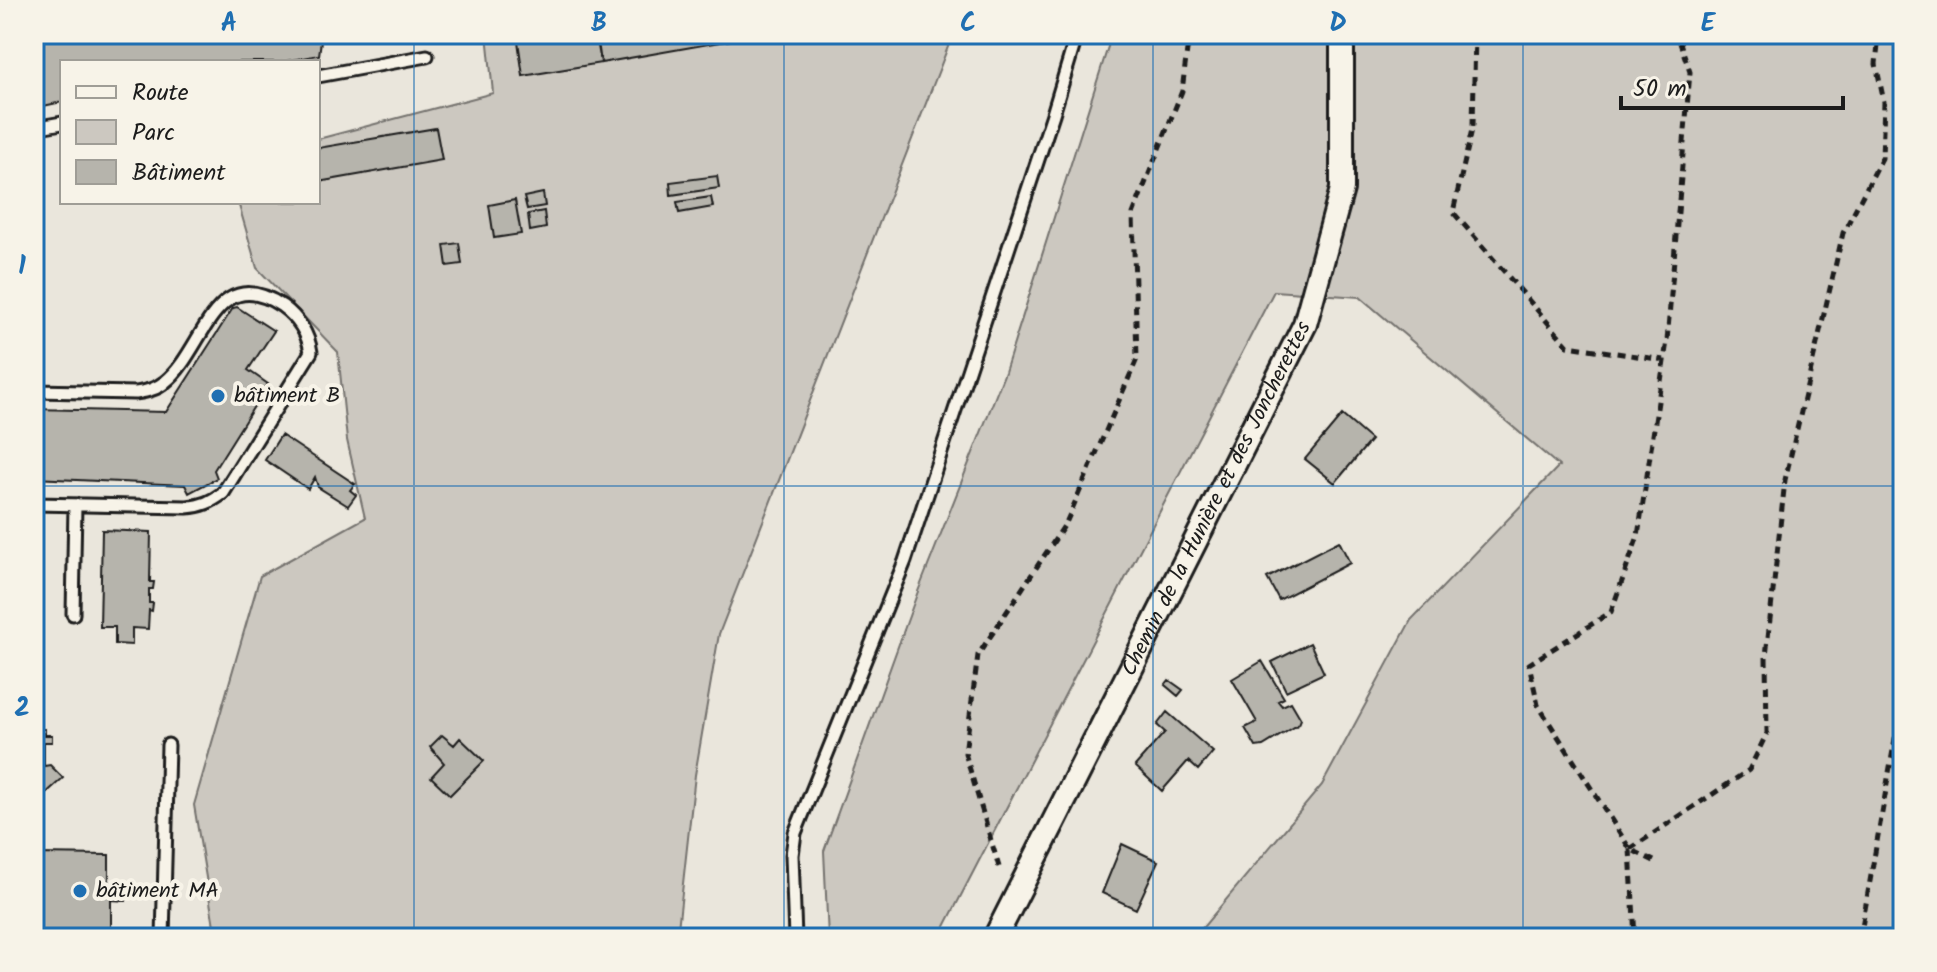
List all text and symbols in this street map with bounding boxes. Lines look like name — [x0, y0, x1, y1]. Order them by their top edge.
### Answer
text: A — [221, 3, 237, 45]
text: B — [591, 3, 607, 45]
text: C — [960, 3, 976, 45]
text: D — [1329, 3, 1347, 45]
text: E — [1701, 3, 1717, 45]
legend — [60, 60, 320, 204]
scale bar — [1621, 60, 1843, 110]
text: 50 m — [1633, 70, 1687, 109]
text: Route — [132, 74, 189, 113]
text: Parc — [132, 114, 175, 153]
text: Bâtiment — [132, 154, 226, 193]
text: 1 — [18, 246, 26, 288]
street label: Chemin de la Hunière et des Joncherettes — [1112, 315, 1321, 682]
place label: bâtiment B — [234, 379, 340, 414]
marker: bâtiment B — [209, 387, 227, 405]
text: 2 — [14, 688, 30, 730]
place label: bâtiment MA — [96, 874, 219, 909]
marker: bâtiment MA — [71, 882, 89, 900]

